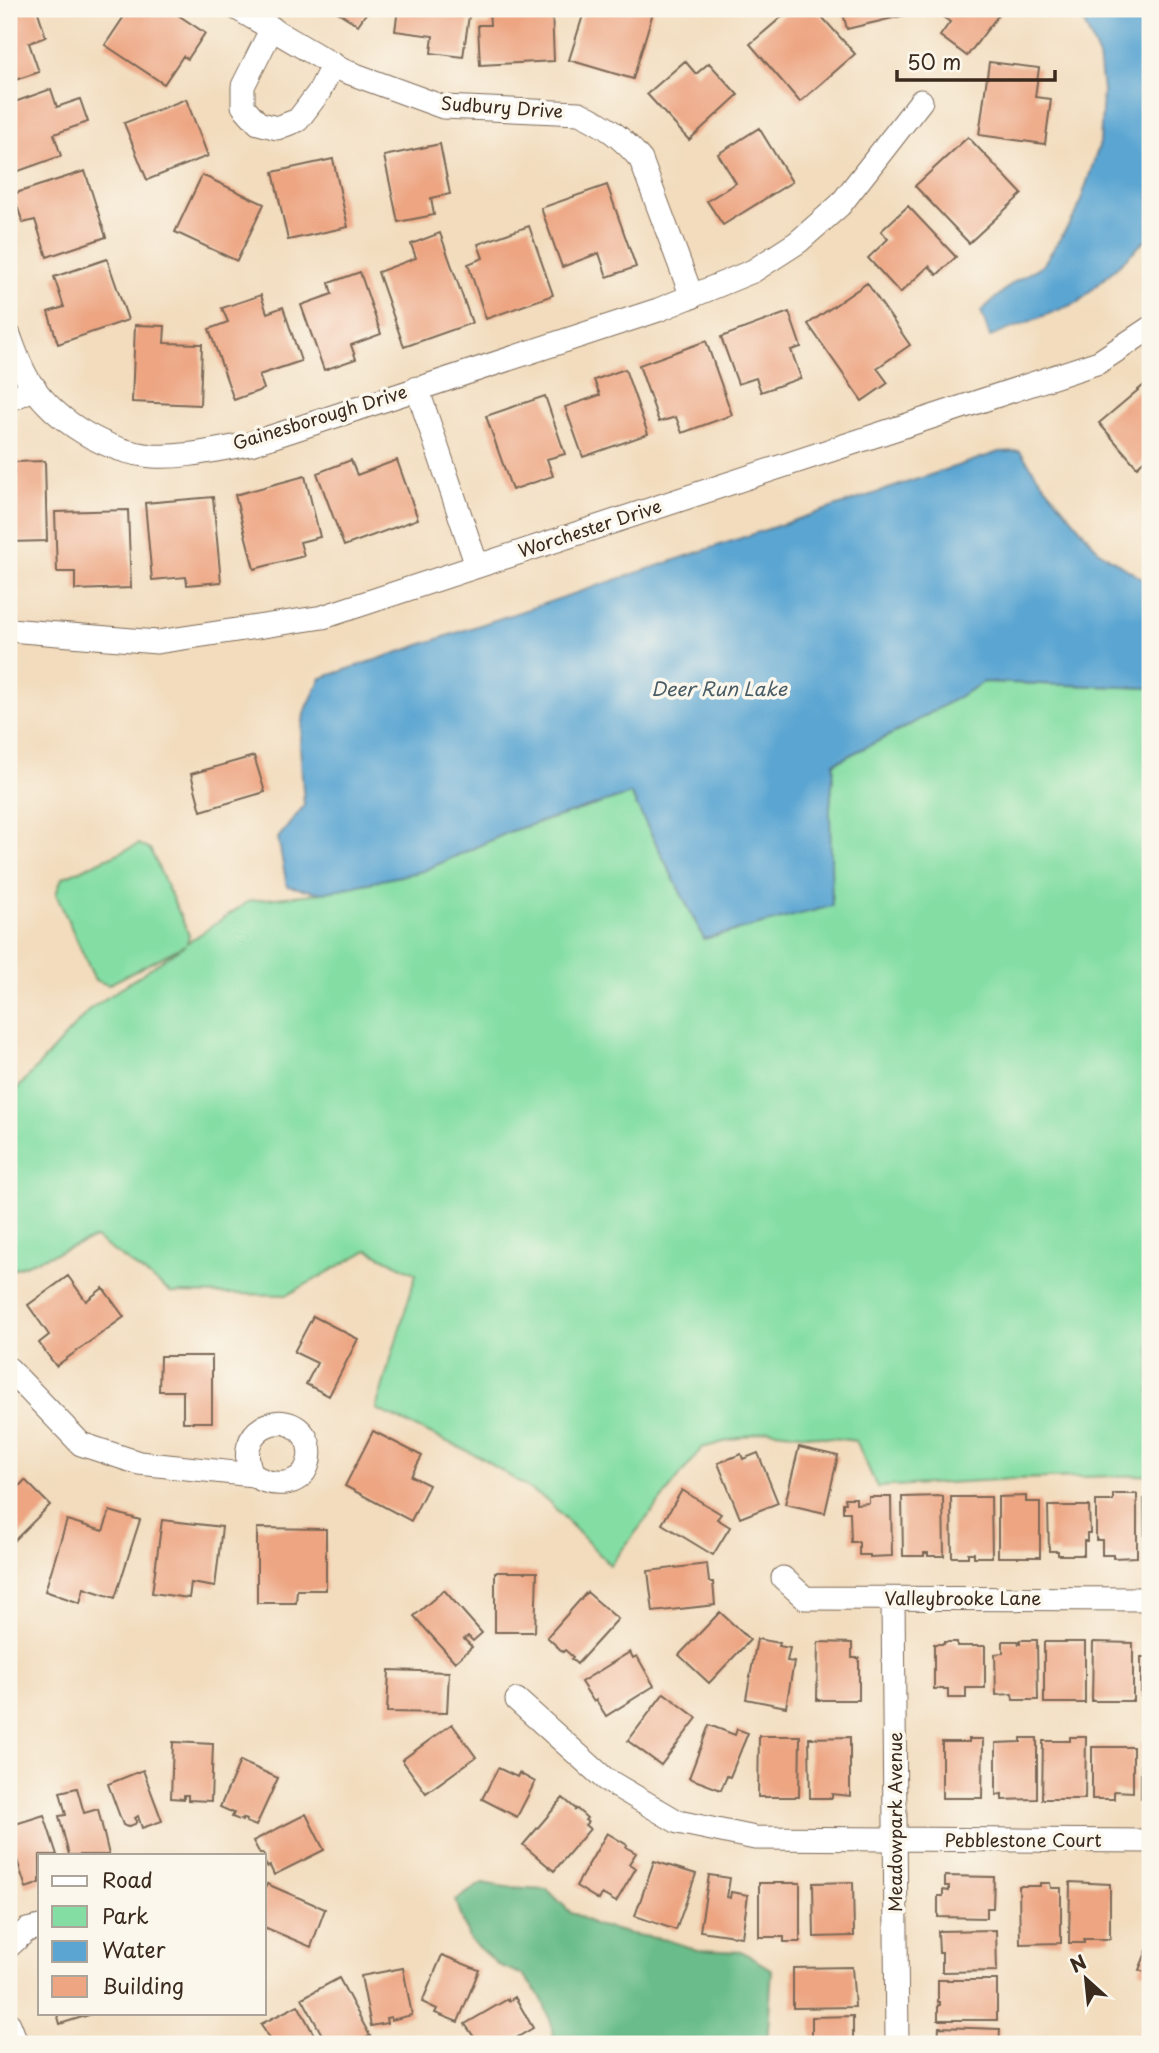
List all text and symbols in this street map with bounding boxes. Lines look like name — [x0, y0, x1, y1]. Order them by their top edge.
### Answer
scale bar — [897, 38, 1054, 82]
text: 50 m — [907, 45, 961, 77]
street label: Sudbury Drive — [440, 89, 564, 124]
street label: Gainesborough Drive — [229, 377, 410, 456]
street label: Worchester Drive — [514, 492, 665, 563]
water label: Deer Run Lake — [651, 674, 788, 702]
street label: Valleybrooke Lane — [885, 1584, 1041, 1611]
street label: Meadowpark Avenue — [881, 1732, 908, 1912]
street label: Pebblestone Court — [944, 1826, 1102, 1853]
legend — [38, 1854, 266, 2014]
text: Road — [102, 1863, 153, 1895]
text: Park — [102, 1899, 149, 1931]
text: Water — [102, 1933, 166, 1965]
north arrow — [1050, 1944, 1120, 2014]
text: N — [1065, 1947, 1091, 1979]
text: Building — [102, 1969, 184, 2001]

